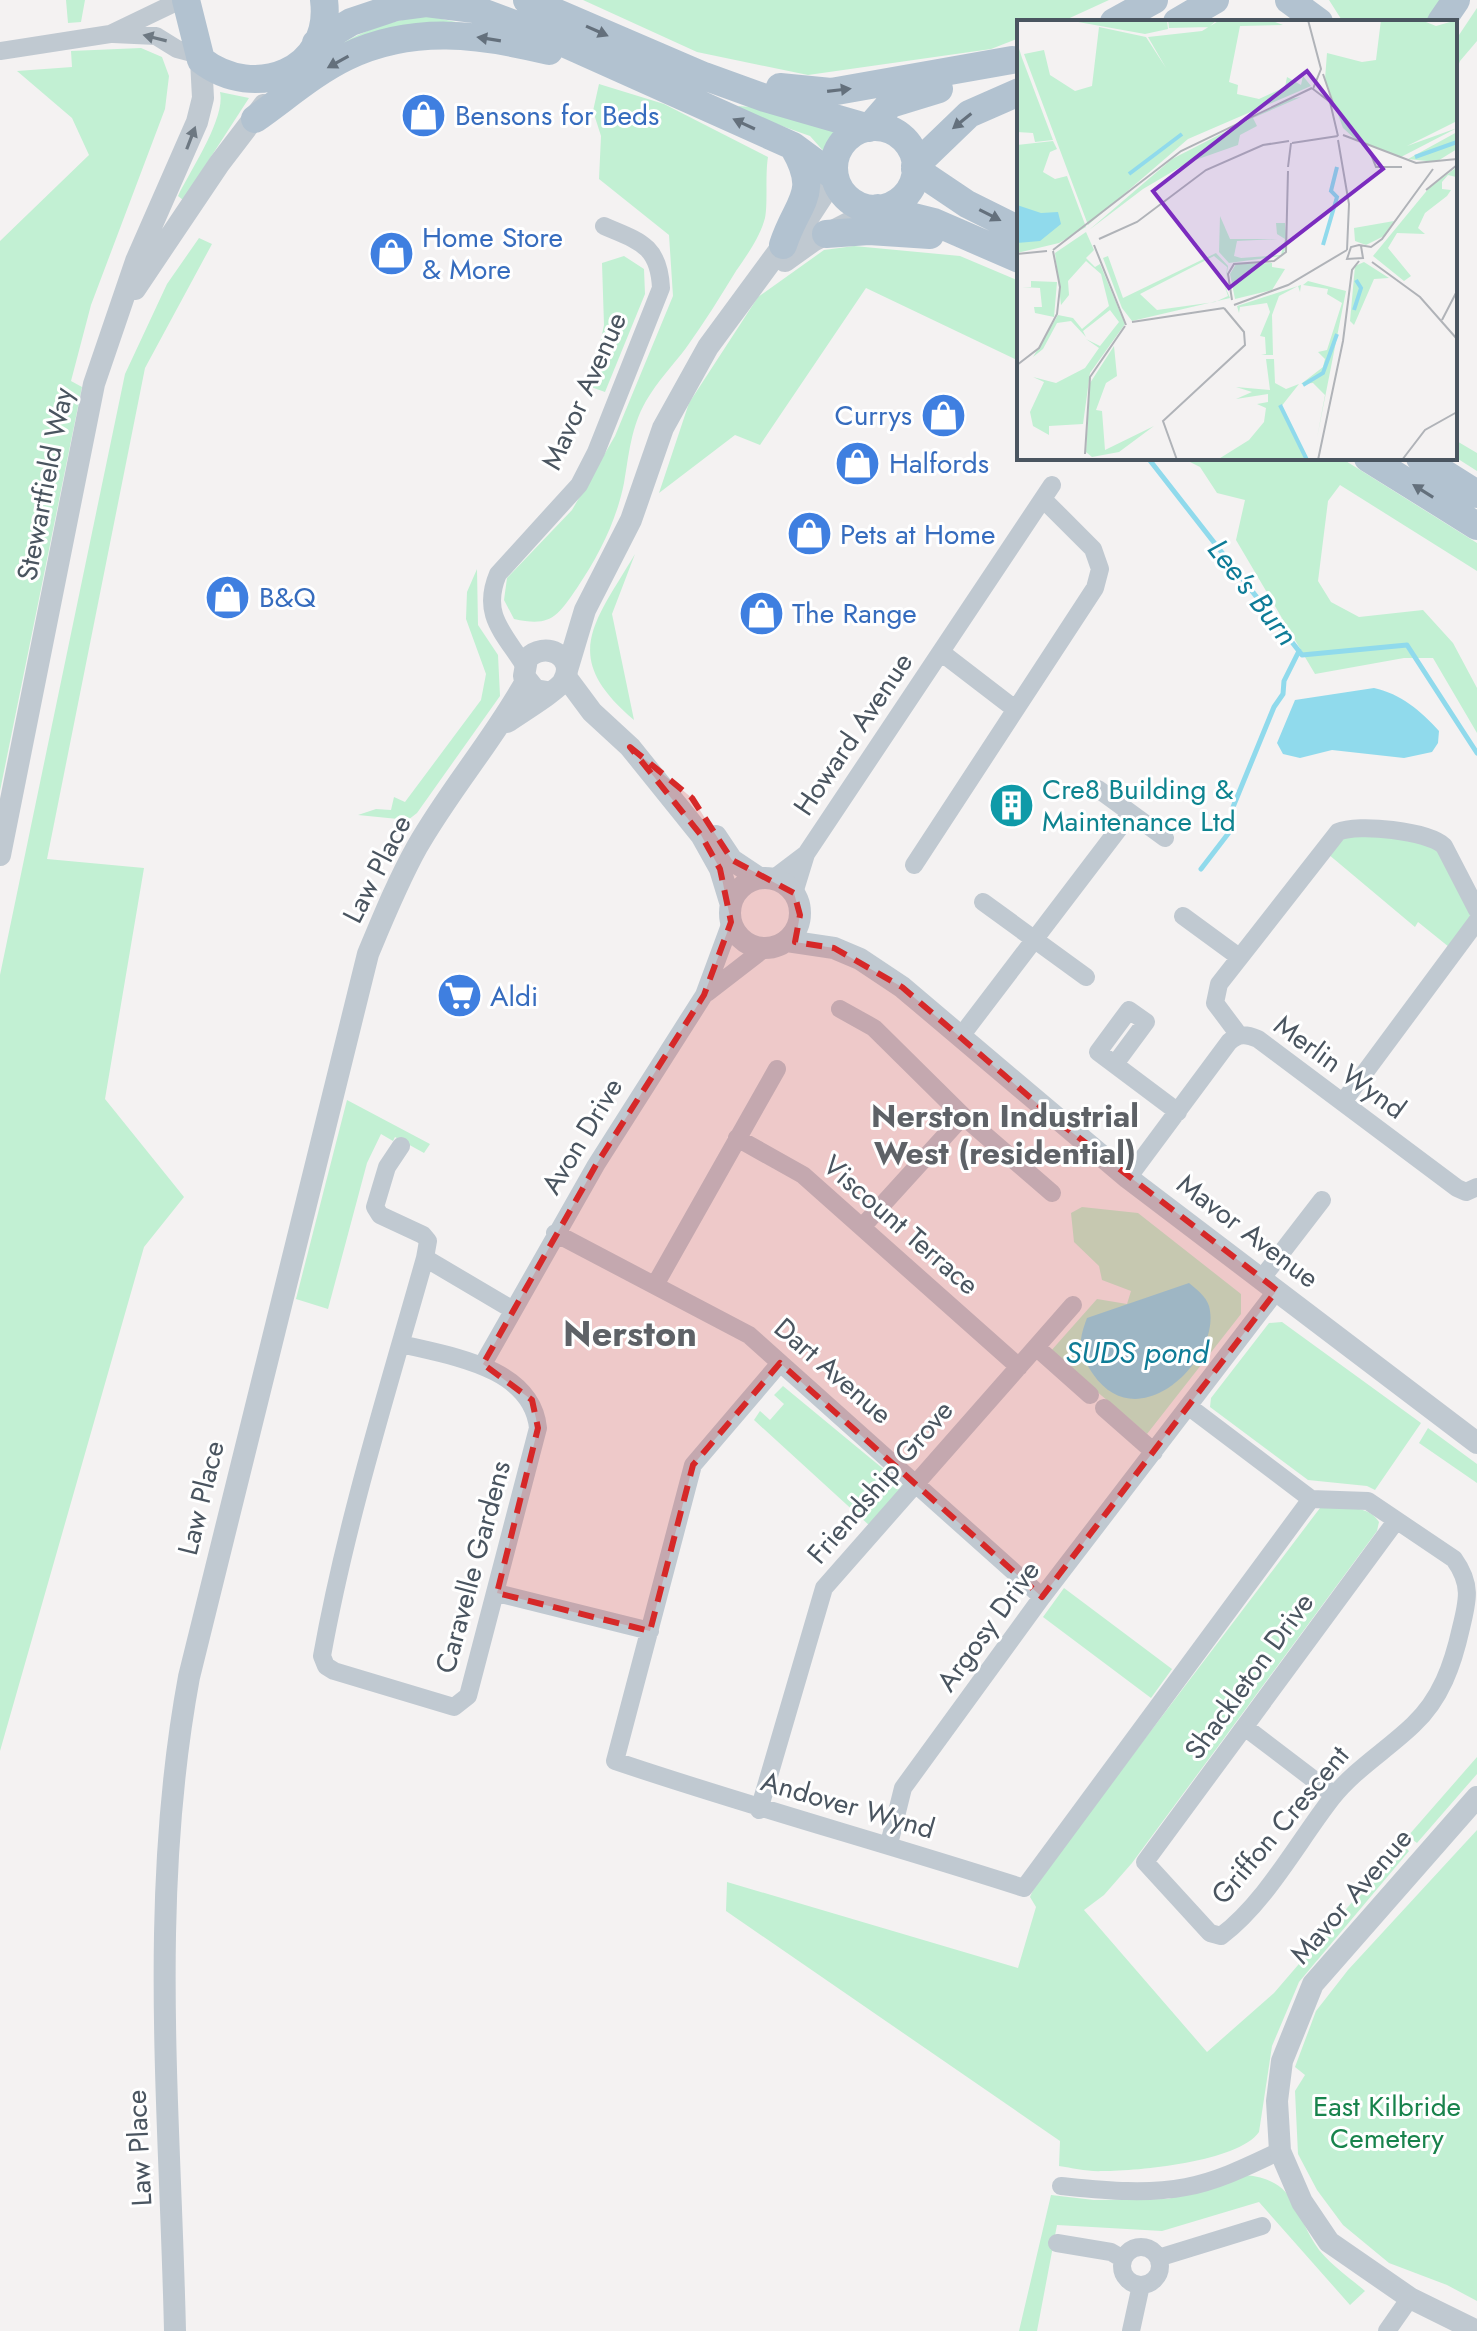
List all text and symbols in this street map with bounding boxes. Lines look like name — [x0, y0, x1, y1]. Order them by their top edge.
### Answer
inset map — [1017, 20, 1457, 460]
one-way arrow — [585, 25, 609, 38]
one-way arrow — [142, 32, 167, 44]
one-way arrow — [477, 32, 502, 45]
one-way arrow — [327, 55, 349, 69]
one-way arrow — [827, 84, 852, 97]
shop icon: Bensons for Beds — [400, 91, 448, 139]
place label: Bensons for Beds — [455, 95, 659, 136]
one-way arrow — [952, 112, 972, 129]
one-way arrow — [732, 117, 756, 131]
one-way arrow — [185, 126, 198, 150]
one-way arrow — [979, 209, 1002, 222]
place label: Home Store & More — [422, 217, 563, 290]
shop icon: Home Store & More — [367, 229, 415, 277]
street label: Mavor Avenue — [531, 306, 637, 476]
street label: Stewartfield Way — [6, 383, 84, 584]
shop icon: Currys — [919, 391, 967, 439]
place label: Currys — [834, 395, 912, 436]
shop icon: Halfords — [834, 439, 882, 487]
place label: Halfords — [889, 443, 989, 484]
one-way arrow — [1412, 485, 1434, 499]
shop icon: Pets at Home — [785, 510, 833, 558]
place label: Pets at Home — [840, 514, 996, 555]
water label: Lee's Burn — [1198, 529, 1308, 655]
shop icon: B&Q — [204, 573, 252, 621]
place label: B&Q — [259, 577, 317, 618]
shop icon: The Range — [737, 589, 785, 637]
place label: The Range — [792, 593, 917, 634]
street label: Howard Avenue — [783, 644, 923, 824]
place label: Cre8 Building & Maintenance Ltd — [1042, 769, 1236, 842]
building icon: Cre8 Building & Maintenance Ltd — [987, 781, 1035, 829]
street label: Law Place — [332, 808, 422, 930]
supermarket icon: Aldi — [435, 972, 483, 1020]
place label: Aldi — [490, 976, 538, 1017]
street label: Merlin Wynd — [1266, 1005, 1414, 1129]
street label: Avon Drive — [531, 1070, 633, 1202]
district label: Nerston Industrial West (residential) — [871, 1093, 1139, 1176]
street label: Viscount Terrace — [814, 1145, 988, 1305]
street label: Mavor Avenue — [1168, 1164, 1328, 1298]
district label: Nerston — [563, 1307, 697, 1359]
street label: Dart Avenue — [765, 1308, 901, 1434]
water label: SUDS pond — [1065, 1331, 1210, 1374]
street label: Friendship Grove — [797, 1391, 963, 1573]
street label: Law Place — [167, 1437, 235, 1559]
street label: Caravelle Gardens — [425, 1456, 521, 1678]
street label: Argosy Drive — [926, 1552, 1050, 1700]
street label: Shackleton Drive — [1174, 1584, 1324, 1768]
street label: Griffon Crescent — [1201, 1736, 1359, 1913]
street label: Andover Wynd — [756, 1761, 940, 1849]
street label: Mavor Avenue — [1280, 1819, 1422, 1973]
park label: East Kilbride Cemetery — [1313, 2086, 1461, 2159]
street label: Law Place — [115, 2089, 163, 2207]

